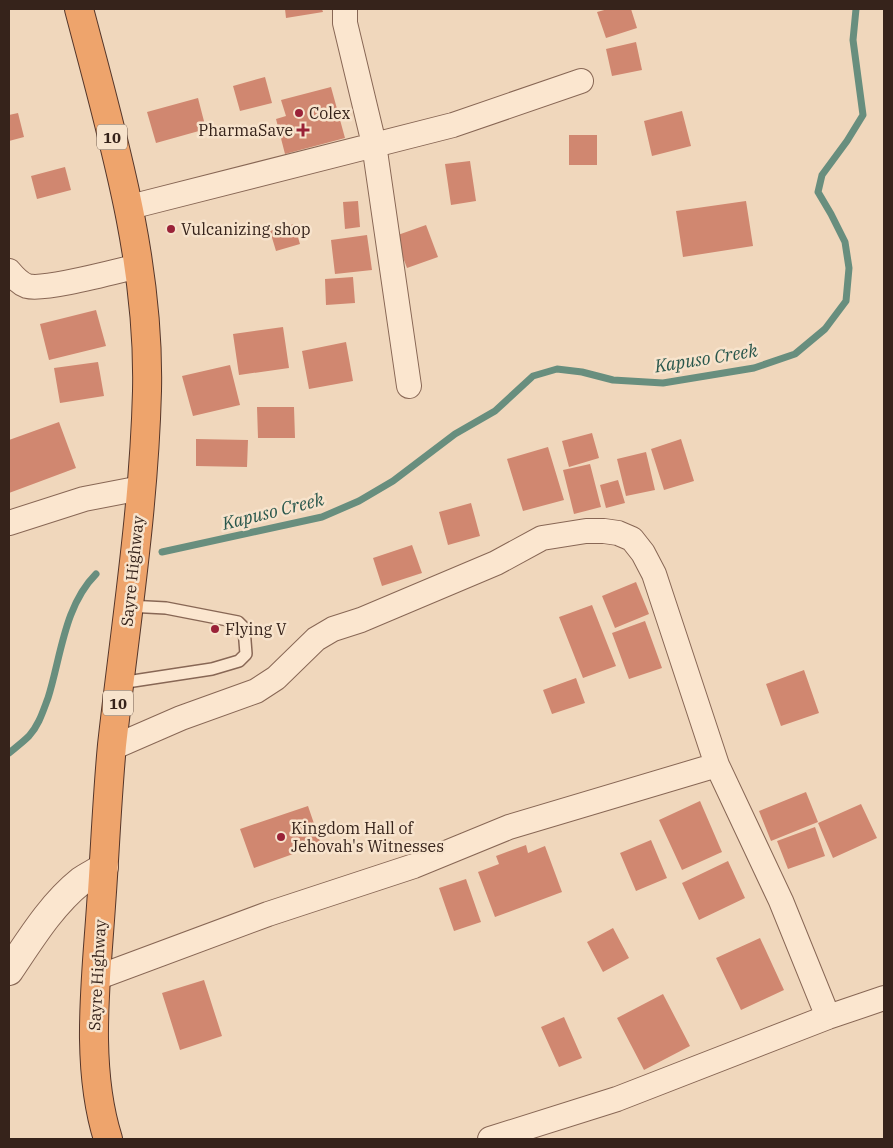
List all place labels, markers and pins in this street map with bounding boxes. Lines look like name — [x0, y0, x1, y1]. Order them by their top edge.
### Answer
place label: Colex — [309, 103, 350, 123]
marker: Colex — [293, 107, 305, 119]
place label: PharmaSave — [198, 120, 293, 140]
marker: PharmaSave — [297, 124, 309, 136]
place label: Vulcanizing shop — [181, 219, 311, 239]
marker: Vulcanizing shop — [165, 223, 177, 235]
place label: Flying V — [225, 619, 287, 639]
marker: Flying V — [209, 623, 221, 635]
place label: Kingdom Hall of Jehovah's Witnesses — [291, 818, 444, 856]
marker: Kingdom Hall of Jehovah's Witnesses — [275, 831, 287, 843]

